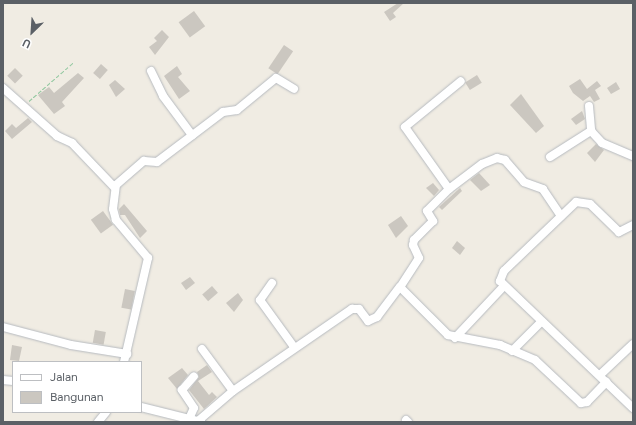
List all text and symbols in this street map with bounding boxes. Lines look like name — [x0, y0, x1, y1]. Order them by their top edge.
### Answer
north arrow — [12, 12, 52, 52]
text: U — [20, 36, 33, 51]
legend — [12, 361, 142, 413]
text: Jalan — [50, 370, 78, 384]
text: Bangunan — [50, 390, 103, 404]

